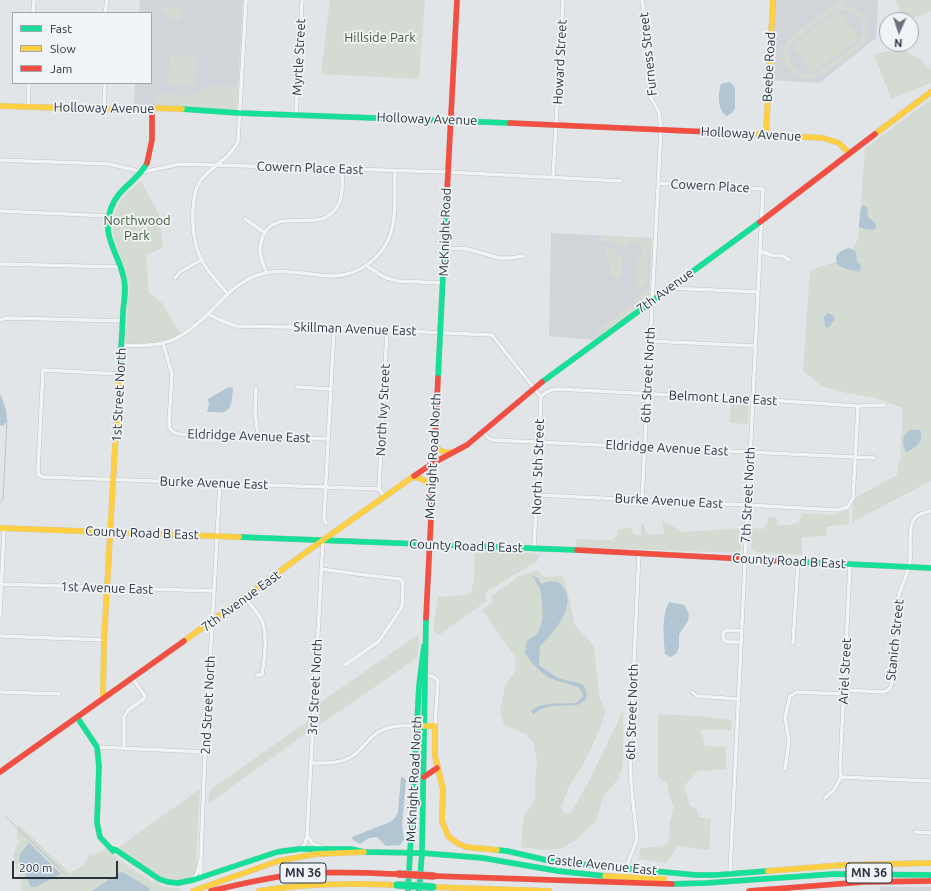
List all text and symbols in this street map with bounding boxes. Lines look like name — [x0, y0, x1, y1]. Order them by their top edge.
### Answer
street label: Furness Street — [636, 11, 660, 97]
legend — [12, 12, 152, 84]
north arrow — [879, 12, 919, 52]
street label: Myrtle Street — [289, 18, 309, 96]
street label: Howard Street — [550, 19, 570, 105]
text: Fast — [50, 22, 72, 35]
park label: Hillside Park — [344, 30, 416, 46]
street label: Beebe Road — [759, 31, 779, 103]
text: N — [894, 37, 903, 49]
text: Slow — [50, 42, 76, 55]
text: Jam — [50, 62, 72, 75]
street label: Holloway Avenue — [53, 99, 155, 117]
street label: Holloway Avenue — [376, 109, 478, 129]
street label: Holloway Avenue — [700, 124, 802, 144]
street label: Cowern Place East — [256, 158, 364, 178]
street label: Cowern Place — [670, 176, 750, 196]
street label: McKnight Road — [436, 187, 454, 277]
park label: Northwood Park — [103, 213, 171, 244]
street label: 7th Avenue — [633, 265, 697, 317]
street label: Skillman Avenue East — [293, 319, 417, 339]
street label: 6th Street North — [638, 326, 658, 424]
street label: 1st Street North — [109, 347, 129, 443]
street label: North Ivy Street — [373, 363, 393, 457]
street label: Belmont Lane East — [668, 387, 778, 409]
street label: McKnight Road North — [422, 393, 444, 519]
street label: North 5th Street — [529, 419, 547, 515]
street label: Eldridge Avenue East — [187, 426, 311, 446]
street label: Eldridge Avenue East — [605, 437, 729, 459]
street label: 7th Street North — [738, 446, 758, 544]
street label: Burke Avenue East — [159, 473, 269, 493]
street label: Burke Avenue East — [614, 490, 724, 512]
street label: County Road B East — [85, 523, 199, 543]
street label: County Road B East — [409, 536, 523, 556]
street label: County Road B East — [732, 550, 846, 572]
street label: 7th Avenue East — [198, 567, 284, 635]
street label: 1st Avenue East — [60, 579, 154, 597]
street label: Stanich Street — [883, 598, 907, 682]
street label: Ariel Street — [835, 637, 855, 705]
street label: 3rd Street North — [305, 638, 325, 736]
street label: 2nd Street North — [198, 655, 218, 755]
street label: 6th Street North — [623, 664, 641, 760]
street label: McKnight Road North — [403, 716, 425, 842]
street label: Castle Avenue East — [546, 851, 658, 879]
scale bar — [14, 853, 120, 879]
text: 200 m — [19, 861, 52, 874]
road number: MN 36 — [280, 863, 326, 883]
road number: MN 36 — [846, 863, 892, 883]

